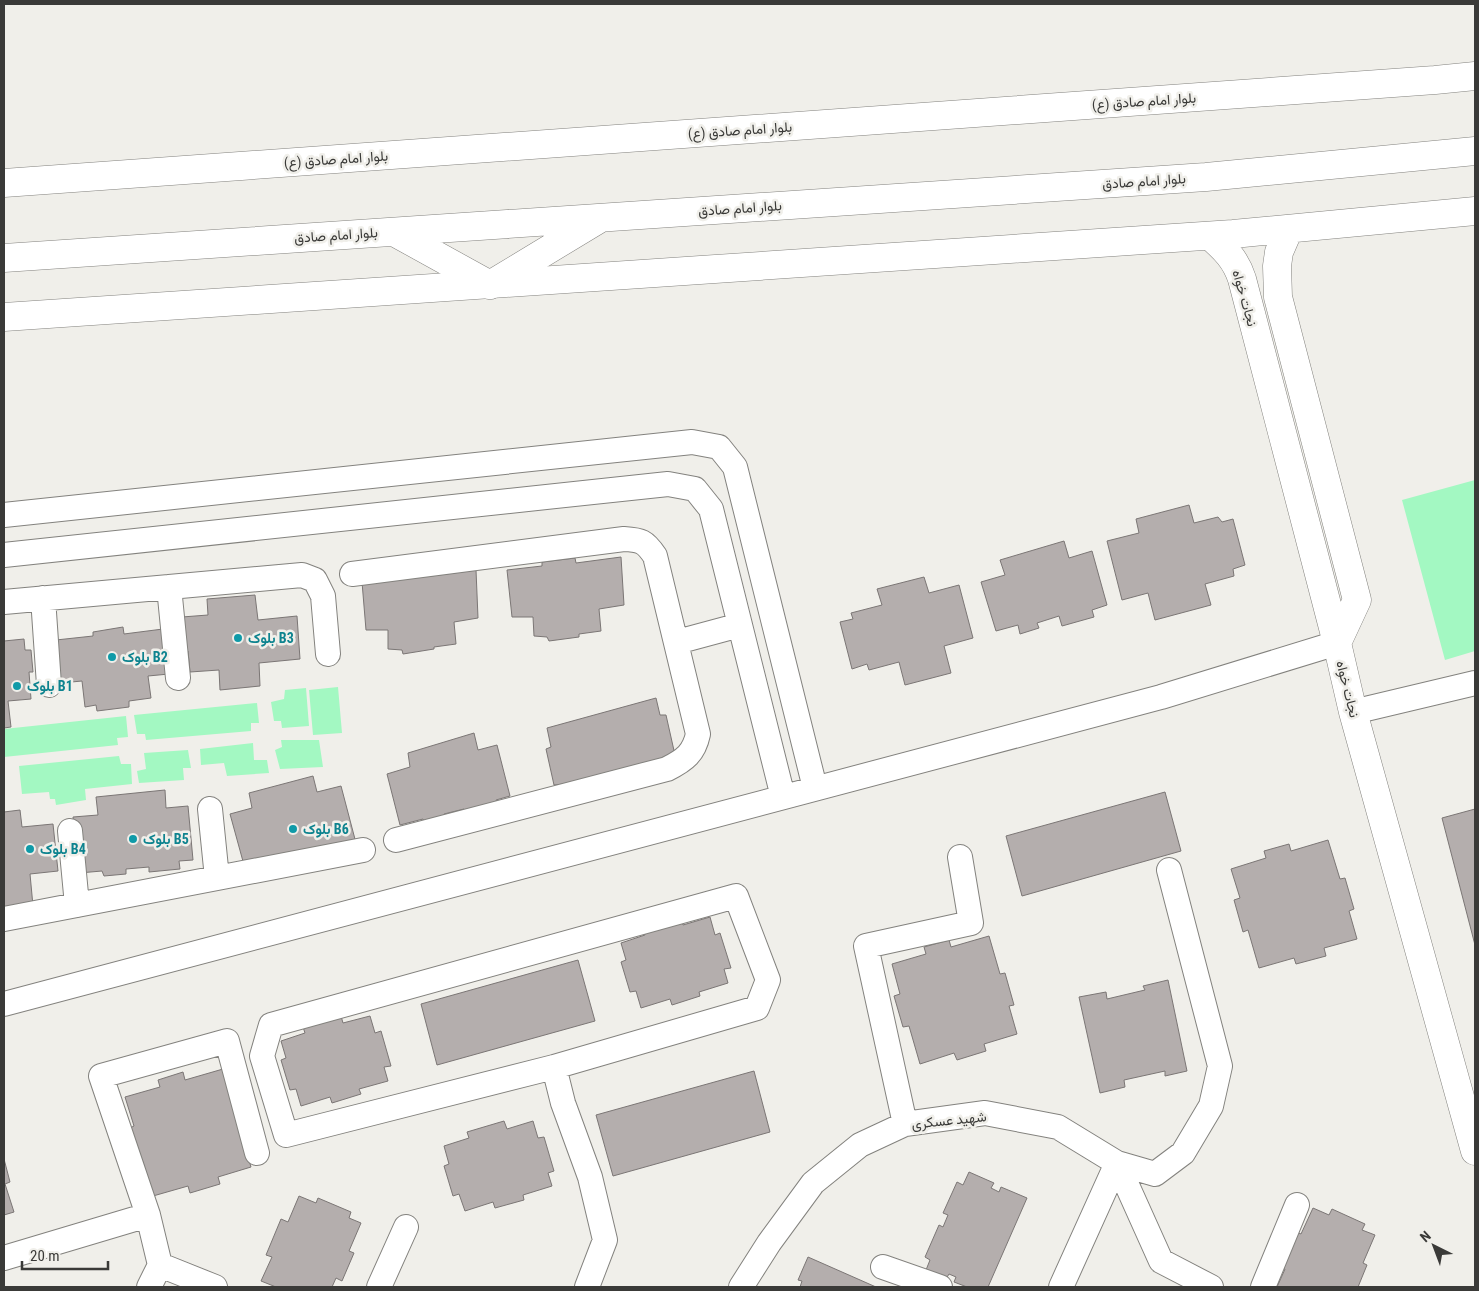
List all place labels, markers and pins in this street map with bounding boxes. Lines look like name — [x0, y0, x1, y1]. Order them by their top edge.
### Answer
place label: بلوک B3 — [248, 630, 294, 647]
marker: بلوک B3 — [232, 632, 244, 644]
place label: بلوک B2 — [122, 649, 168, 666]
marker: بلوک B2 — [106, 651, 118, 663]
place label: بلوک B1 — [27, 678, 73, 695]
marker: بلوک B1 — [11, 680, 23, 692]
place label: بلوک B6 — [303, 821, 349, 838]
marker: بلوک B6 — [287, 823, 299, 835]
place label: بلوک B5 — [143, 831, 189, 848]
marker: بلوک B5 — [127, 833, 139, 845]
place label: بلوک B4 — [40, 841, 86, 858]
marker: بلوک B4 — [24, 843, 36, 855]

